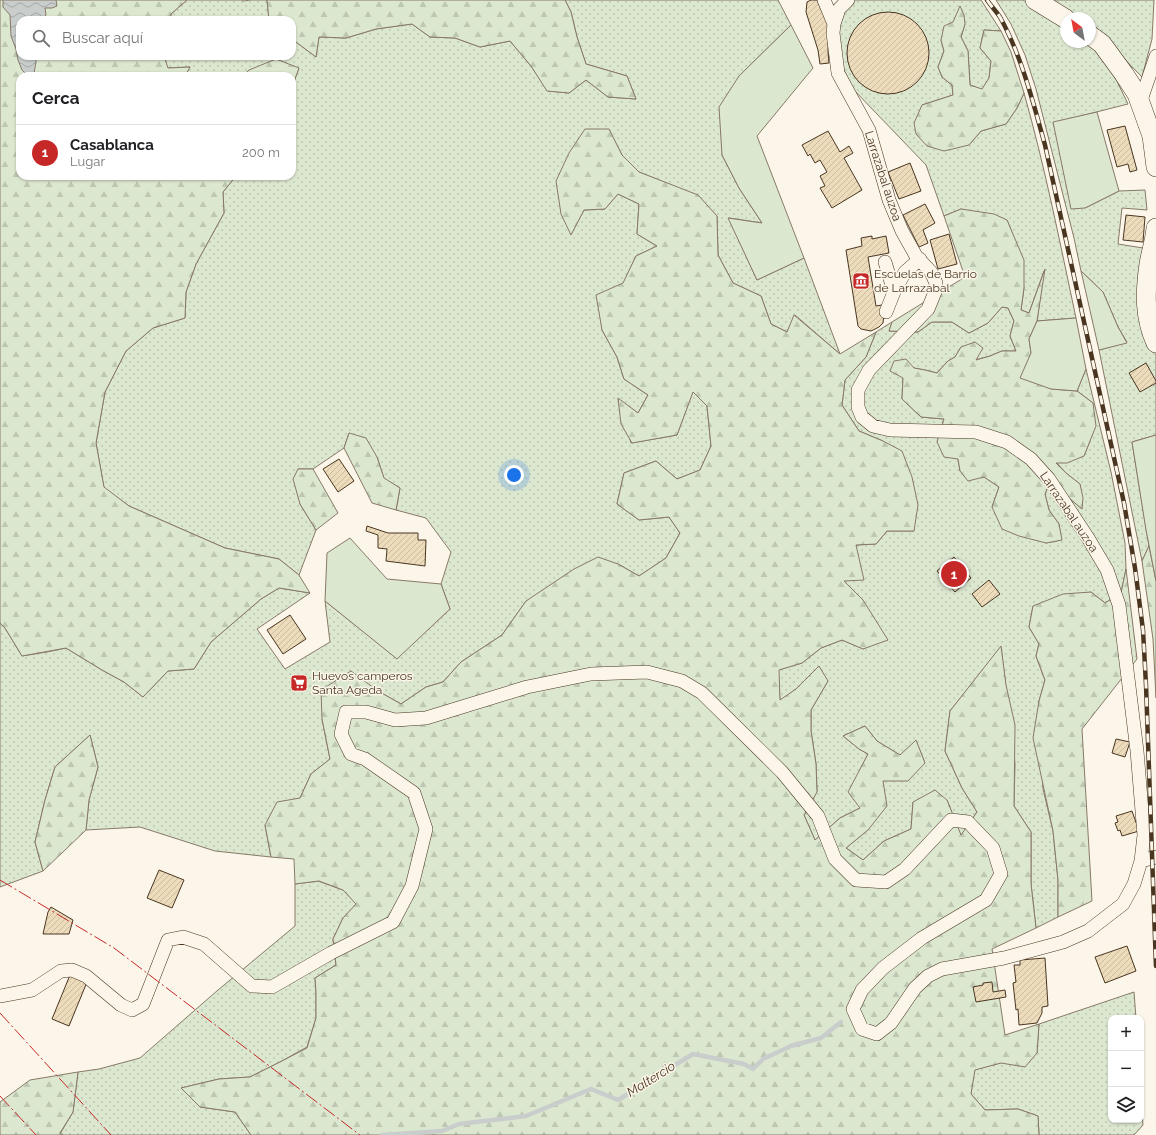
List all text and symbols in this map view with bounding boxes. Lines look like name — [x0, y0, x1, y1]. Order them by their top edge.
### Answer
north arrow — [1060, 12, 1096, 48]
search box — [16, 16, 296, 60]
icon: search — [30, 27, 52, 49]
text: Buscar aquí — [62, 29, 143, 47]
text: Cerca — [32, 88, 80, 108]
street label: Larrazabal auzoa — [862, 129, 904, 223]
text: Casablanca — [70, 136, 154, 154]
text: 1 — [42, 145, 48, 160]
text: 200 m — [242, 145, 280, 160]
text: Lugar — [70, 154, 105, 169]
place label: Escuelas de Barrio de Larrazabal — [874, 267, 977, 295]
museum icon: Escuelas de Barrio de Larrazabal — [851, 271, 871, 291]
your location — [504, 465, 524, 485]
street label: Larrazabal auzoa — [1037, 469, 1101, 555]
pin: 1 — [941, 559, 967, 589]
place label: Huevos camperos Santa Ageda — [312, 669, 413, 697]
supermarket icon: Huevos camperos Santa Ageda — [289, 673, 309, 693]
map controls — [1108, 1015, 1144, 1123]
button: + — [1108, 1015, 1144, 1051]
button: − — [1108, 1051, 1144, 1087]
water label: Maltercio — [624, 1058, 678, 1100]
button: layers — [1108, 1087, 1144, 1123]

